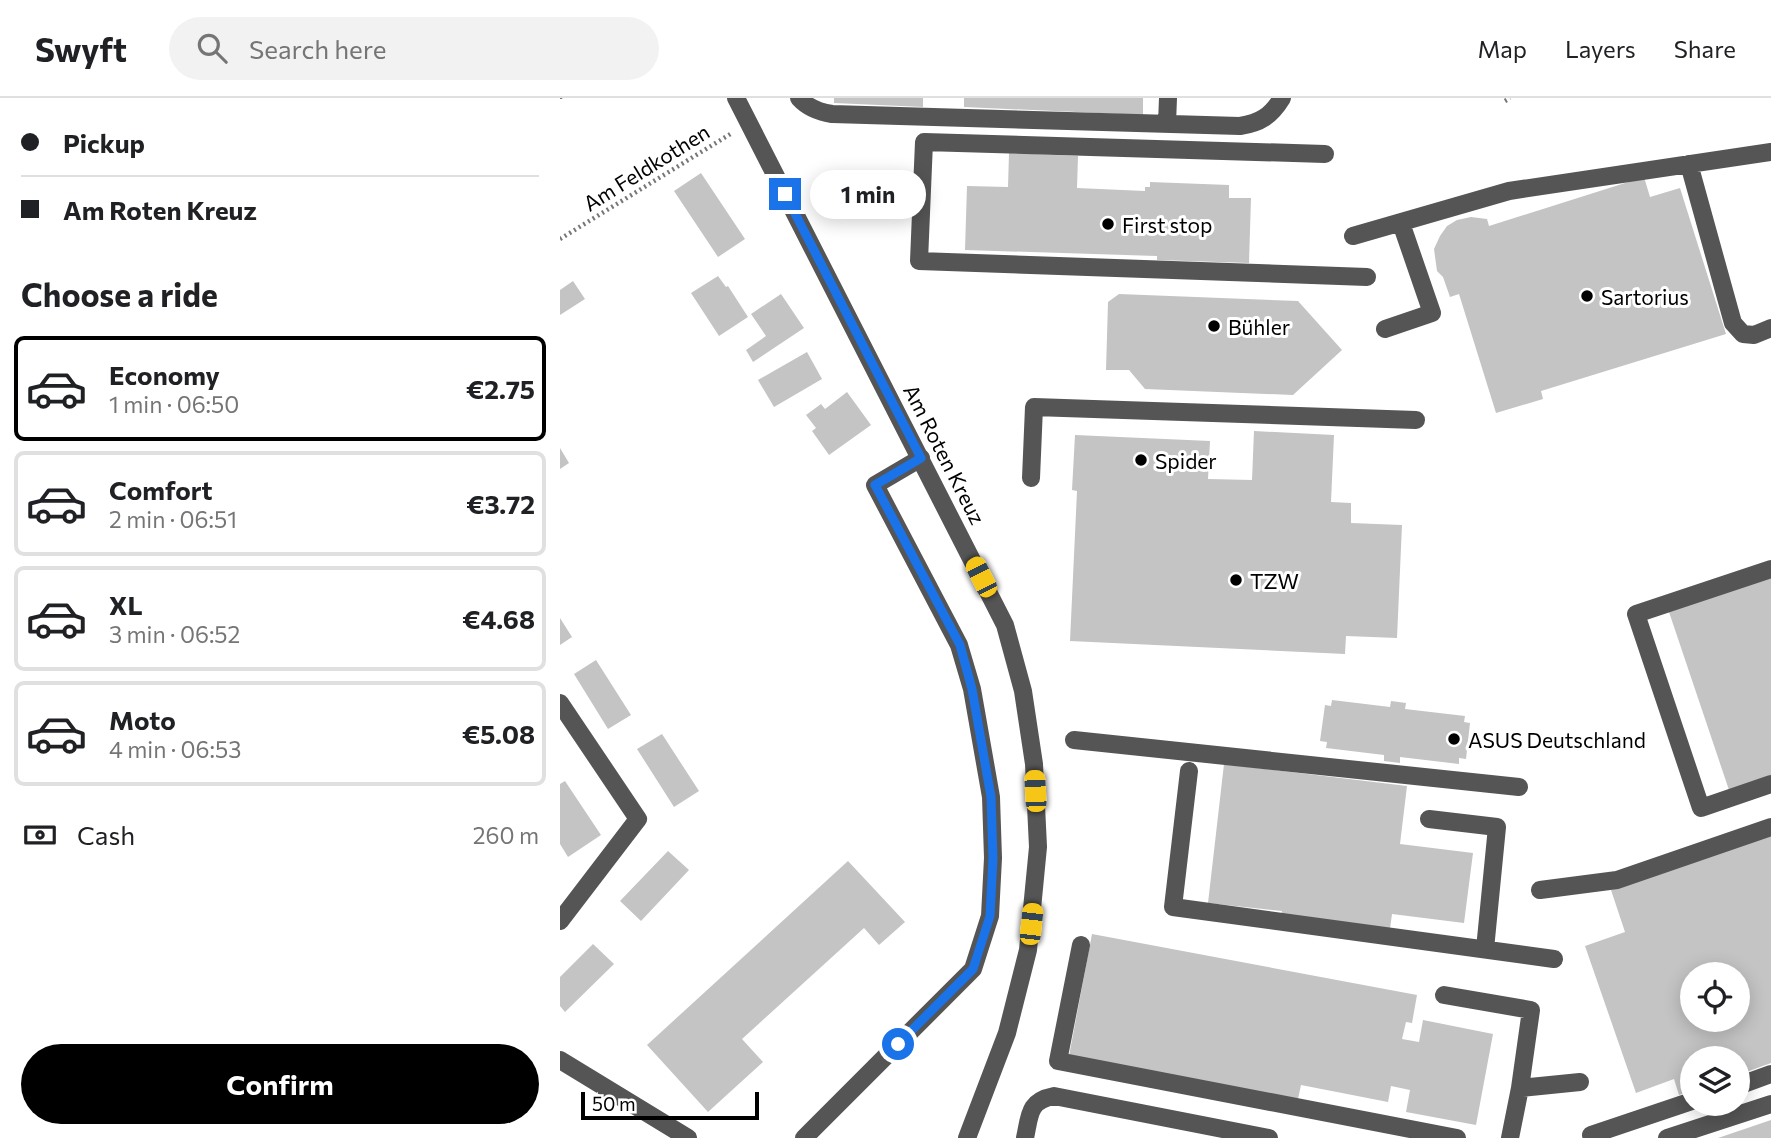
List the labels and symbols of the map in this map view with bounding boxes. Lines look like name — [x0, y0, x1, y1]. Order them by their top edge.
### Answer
street label: Am Feldkothen — [578, 118, 714, 216]
callout: 1 min — [810, 170, 925, 218]
route end — [769, 178, 801, 210]
place label: First stop — [1122, 212, 1213, 237]
marker: First stop — [1100, 216, 1116, 232]
place label: Sartorius — [1601, 284, 1689, 309]
marker: Sartorius — [1579, 288, 1595, 304]
place label: Bühler — [1228, 314, 1290, 339]
marker: Bühler — [1206, 318, 1222, 334]
street label: Am Roten Kreuz — [899, 380, 991, 528]
place label: Spider — [1155, 448, 1217, 473]
marker: Spider — [1133, 452, 1149, 468]
car — [963, 554, 1000, 600]
place label: TZW — [1250, 568, 1299, 593]
marker: TZW — [1228, 572, 1244, 588]
place label: ASUS Deutschland — [1468, 727, 1646, 752]
marker: ASUS Deutschland — [1446, 731, 1462, 747]
car — [1024, 769, 1047, 813]
car — [1019, 902, 1044, 946]
route start — [882, 1028, 914, 1060]
scale bar — [581, 1089, 760, 1121]

